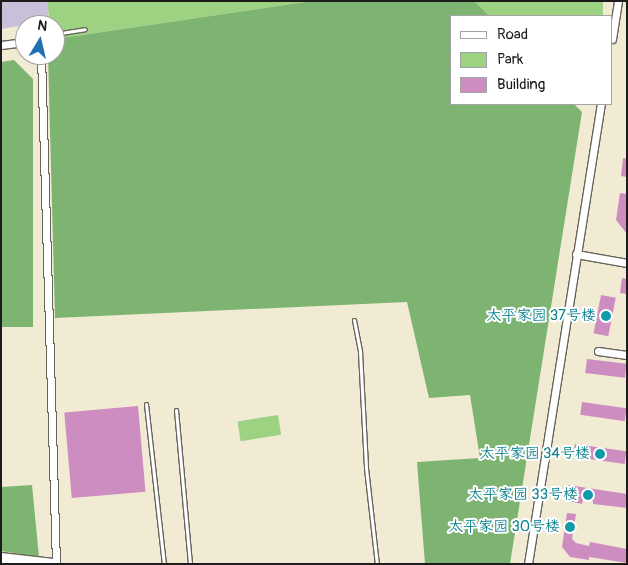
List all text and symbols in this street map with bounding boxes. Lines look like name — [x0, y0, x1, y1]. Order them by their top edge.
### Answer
north arrow — [15, 15, 65, 65]
legend — [450, 15, 613, 105]
text: N — [36, 17, 48, 35]
text: Road — [497, 25, 528, 44]
text: Park — [497, 50, 523, 69]
text: Building — [497, 75, 545, 94]
place label: 太平家园 37号楼 — [486, 307, 596, 325]
marker: 太平家园 37号楼 — [600, 310, 612, 322]
place label: 太平家园 34号楼 — [480, 445, 590, 463]
marker: 太平家园 34号楼 — [594, 448, 606, 460]
place label: 太平家园 33号楼 — [468, 486, 578, 504]
marker: 太平家园 33号楼 — [582, 489, 594, 501]
place label: 太平家园 30号楼 — [448, 518, 560, 536]
marker: 太平家园 30号楼 — [564, 521, 576, 533]

